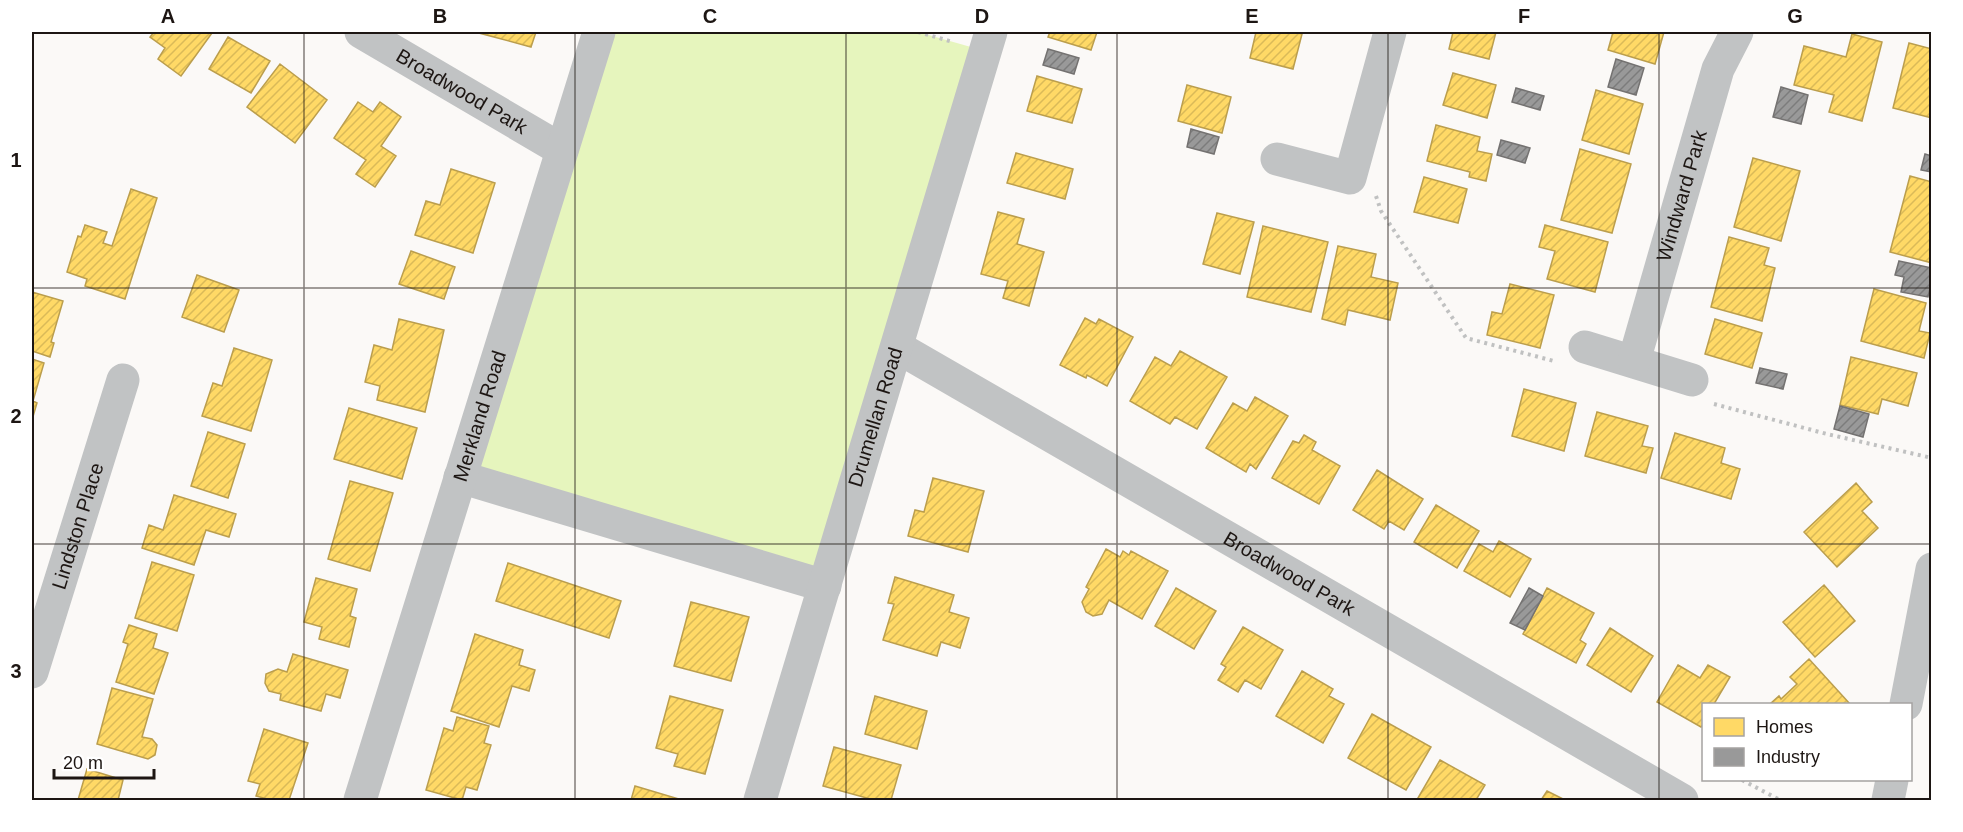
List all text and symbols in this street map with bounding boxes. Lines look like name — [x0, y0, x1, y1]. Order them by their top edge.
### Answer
text: A — [161, 5, 175, 27]
text: B — [433, 5, 447, 27]
text: C — [703, 5, 717, 27]
text: D — [975, 5, 989, 27]
text: E — [1245, 5, 1259, 27]
text: F — [1518, 5, 1530, 27]
text: G — [1787, 5, 1803, 27]
street label: Broadwood Park — [393, 44, 532, 139]
street label: Windward Park — [1652, 127, 1711, 264]
text: 1 — [10, 149, 22, 171]
street label: Drumellan Road — [844, 345, 907, 489]
street label: Merkland Road — [449, 348, 510, 484]
text: 2 — [10, 405, 22, 427]
street label: Lindston Place — [47, 460, 108, 592]
street label: Broadwood Park — [1220, 527, 1360, 620]
text: 3 — [10, 660, 22, 682]
legend — [1702, 703, 1912, 781]
text: Homes — [1756, 717, 1813, 737]
scale bar — [54, 742, 154, 780]
text: Industry — [1756, 747, 1820, 767]
text: 20 m — [63, 753, 103, 773]

